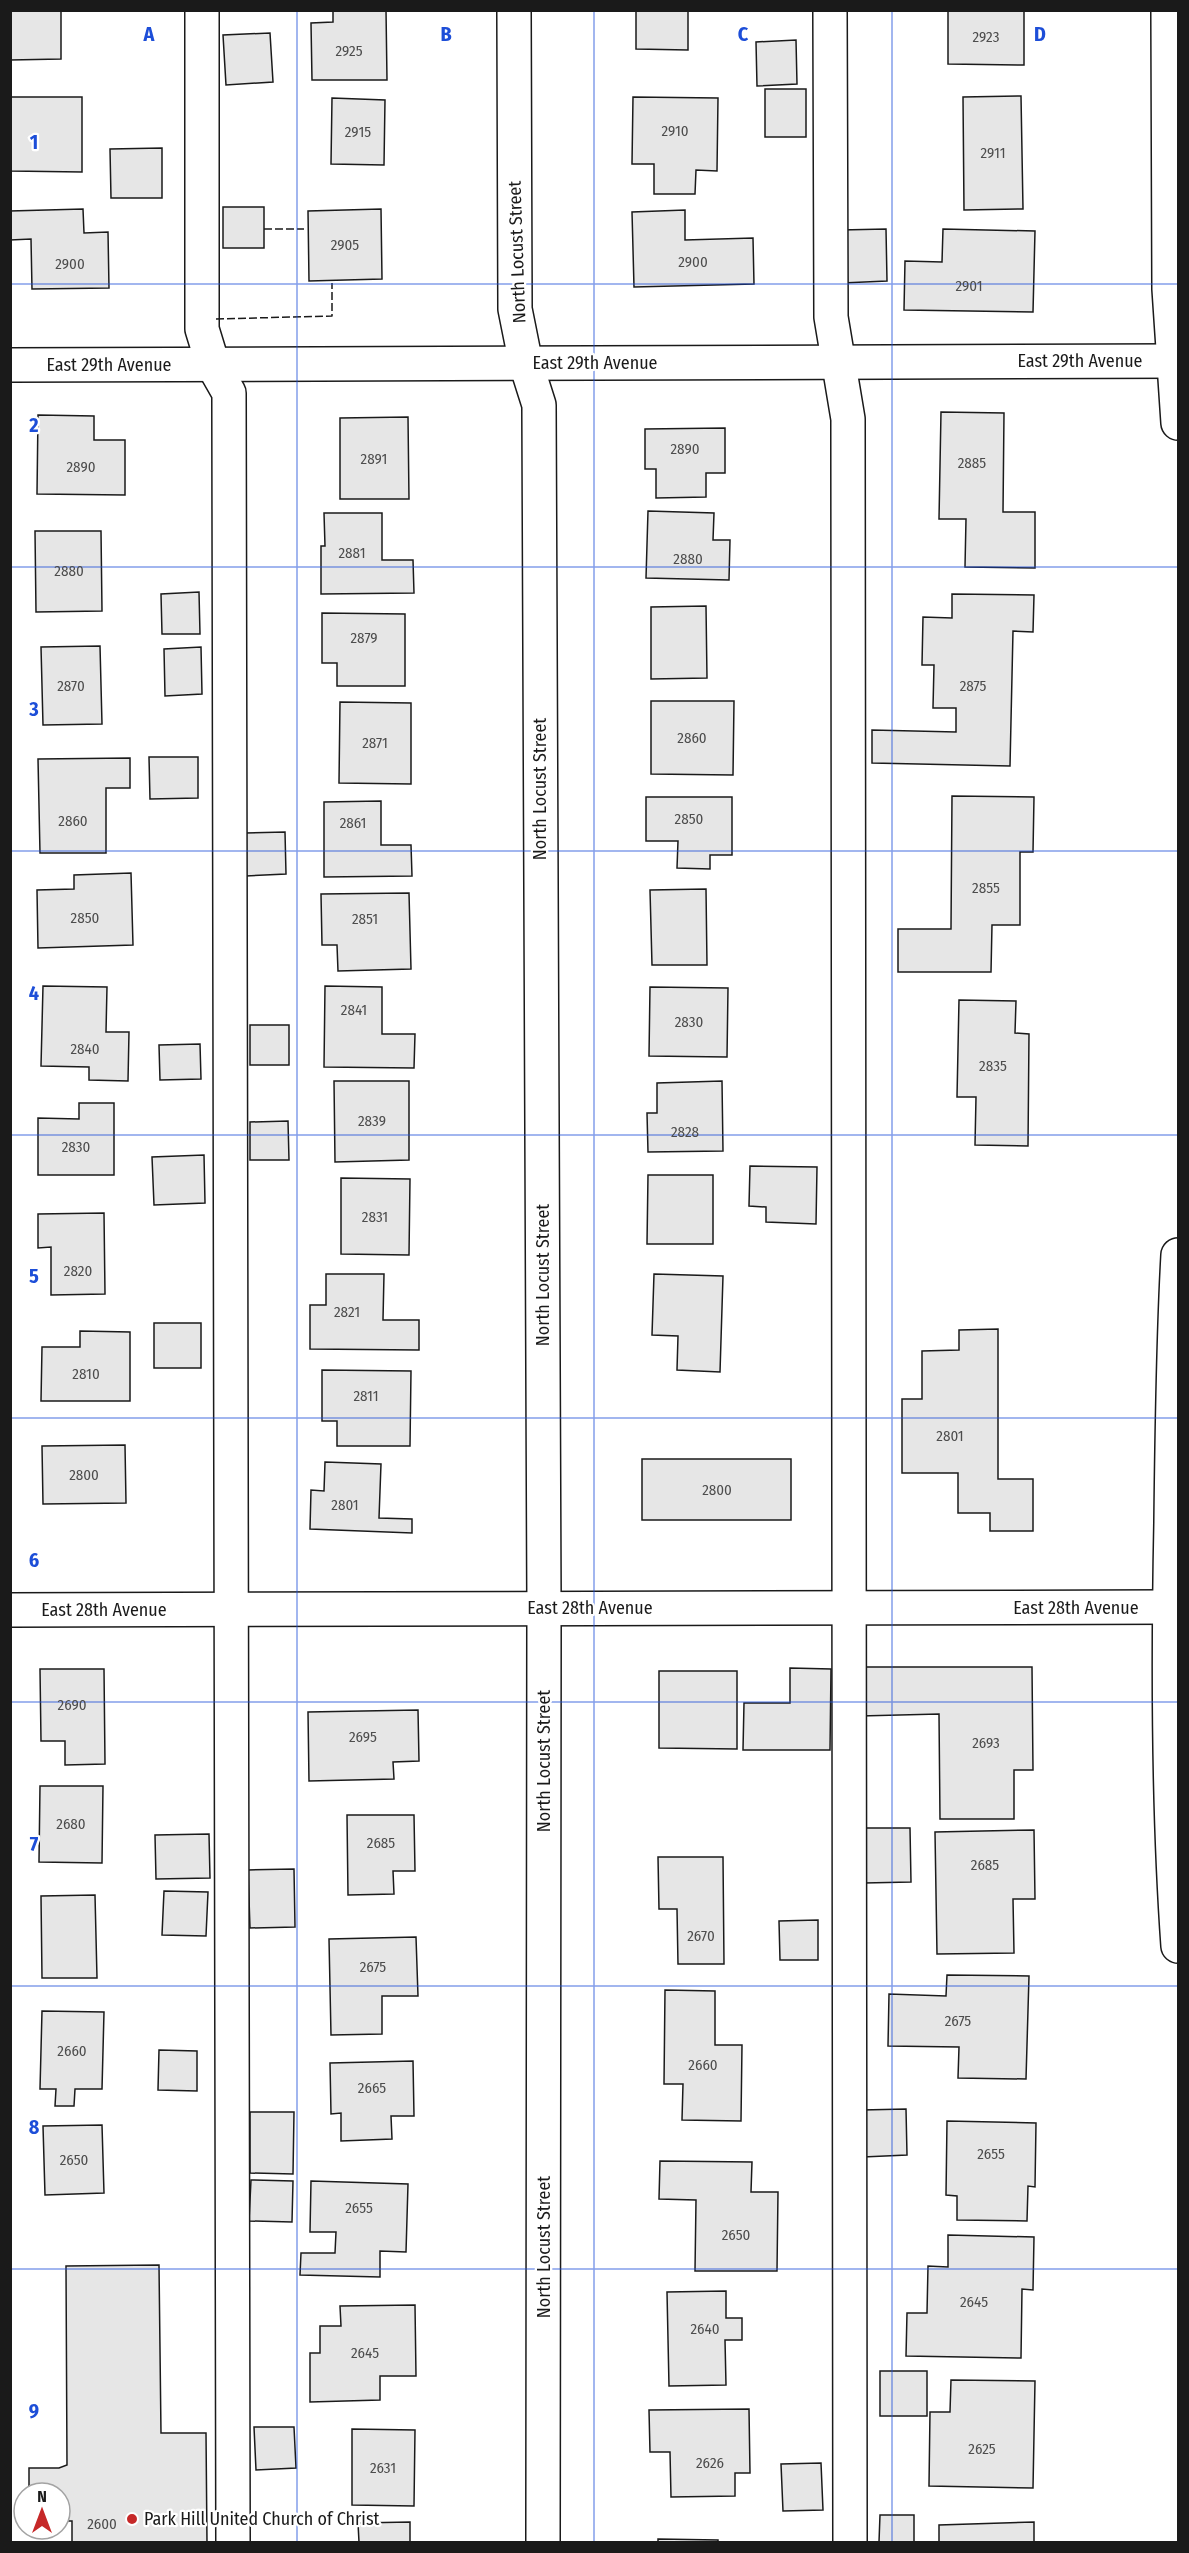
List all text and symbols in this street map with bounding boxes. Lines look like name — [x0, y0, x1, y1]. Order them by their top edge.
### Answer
text: A — [143, 22, 156, 46]
text: B — [440, 22, 452, 46]
text: C — [738, 22, 749, 46]
text: D — [1034, 22, 1046, 46]
house number: 2923 — [973, 28, 1000, 46]
house number: 2925 — [335, 42, 363, 60]
house number: 2910 — [661, 122, 689, 140]
house number: 2915 — [345, 123, 371, 141]
text: 1 — [30, 130, 38, 154]
house number: 2911 — [980, 144, 1006, 162]
street label: North Locust Street — [504, 180, 530, 324]
house number: 2905 — [331, 236, 359, 254]
house number: 2900 — [678, 253, 708, 271]
house number: 2900 — [55, 255, 85, 273]
house number: 2901 — [955, 277, 983, 295]
street label: East 29th Avenue — [1018, 350, 1143, 372]
street label: East 29th Avenue — [533, 352, 658, 374]
street label: East 29th Avenue — [47, 354, 172, 376]
text: 2 — [28, 413, 39, 437]
house number: 2890 — [670, 440, 700, 458]
house number: 2891 — [361, 450, 387, 468]
house number: 2885 — [958, 454, 986, 472]
house number: 2890 — [66, 458, 96, 476]
house number: 2881 — [338, 544, 366, 562]
house number: 2880 — [673, 550, 703, 568]
house number: 2880 — [54, 562, 84, 580]
house number: 2879 — [350, 629, 378, 647]
house number: 2870 — [57, 677, 85, 695]
house number: 2875 — [960, 677, 986, 695]
text: 3 — [28, 697, 39, 721]
street label: North Locust Street — [529, 718, 551, 860]
house number: 2860 — [677, 729, 707, 747]
house number: 2871 — [362, 734, 388, 752]
house number: 2850 — [675, 810, 703, 828]
house number: 2860 — [58, 812, 88, 830]
house number: 2861 — [340, 814, 366, 832]
house number: 2855 — [972, 879, 1000, 897]
house number: 2850 — [71, 909, 99, 927]
house number: 2851 — [352, 910, 378, 928]
text: 4 — [29, 981, 39, 1005]
house number: 2841 — [341, 1001, 367, 1019]
house number: 2830 — [675, 1013, 703, 1031]
house number: 2840 — [70, 1040, 100, 1058]
house number: 2835 — [979, 1057, 1007, 1075]
house number: 2839 — [358, 1112, 386, 1130]
house number: 2828 — [671, 1123, 699, 1141]
house number: 2830 — [62, 1138, 90, 1156]
street label: North Locust Street — [532, 1204, 554, 1346]
house number: 2831 — [362, 1208, 388, 1226]
house number: 2820 — [64, 1262, 92, 1280]
text: 5 — [29, 1264, 39, 1288]
house number: 2821 — [334, 1303, 360, 1321]
house number: 2810 — [72, 1365, 100, 1383]
house number: 2811 — [353, 1387, 379, 1405]
house number: 2801 — [936, 1427, 964, 1445]
house number: 2800 — [69, 1466, 99, 1484]
house number: 2800 — [702, 1481, 732, 1499]
house number: 2801 — [331, 1496, 359, 1514]
text: 6 — [29, 1548, 39, 1572]
street label: East 28th Avenue — [527, 1597, 653, 1619]
street label: East 28th Avenue — [1013, 1597, 1139, 1619]
street label: East 28th Avenue — [41, 1599, 167, 1621]
street label: North Locust Street — [533, 1690, 555, 1832]
house number: 2690 — [58, 1696, 86, 1714]
house number: 2695 — [349, 1728, 377, 1746]
house number: 2693 — [972, 1734, 1000, 1752]
house number: 2680 — [56, 1815, 86, 1833]
text: 7 — [30, 1832, 39, 1856]
house number: 2685 — [367, 1834, 395, 1852]
house number: 2685 — [971, 1856, 999, 1874]
house number: 2670 — [687, 1927, 715, 1945]
house number: 2675 — [360, 1958, 386, 1976]
house number: 2675 — [945, 2012, 971, 2030]
house number: 2660 — [57, 2042, 87, 2060]
house number: 2660 — [688, 2056, 718, 2074]
house number: 2665 — [358, 2079, 386, 2097]
text: 8 — [29, 2115, 40, 2139]
house number: 2655 — [977, 2145, 1005, 2163]
house number: 2650 — [60, 2151, 88, 2169]
street label: North Locust Street — [533, 2176, 555, 2318]
house number: 2655 — [345, 2199, 373, 2217]
house number: 2650 — [722, 2226, 750, 2244]
house number: 2645 — [960, 2293, 988, 2311]
house number: 2640 — [690, 2320, 720, 2338]
house number: 2645 — [351, 2344, 379, 2362]
text: 9 — [29, 2399, 39, 2423]
house number: 2625 — [968, 2440, 996, 2458]
house number: 2626 — [696, 2454, 724, 2472]
house number: 2631 — [370, 2459, 396, 2477]
north arrow — [12, 2481, 72, 2541]
text: N — [37, 2487, 47, 2506]
place label: Park Hill United Church of Christ — [144, 2508, 380, 2530]
marker: Park Hill United Church of Christ — [125, 2512, 139, 2526]
house number: 2600 — [87, 2515, 117, 2533]

